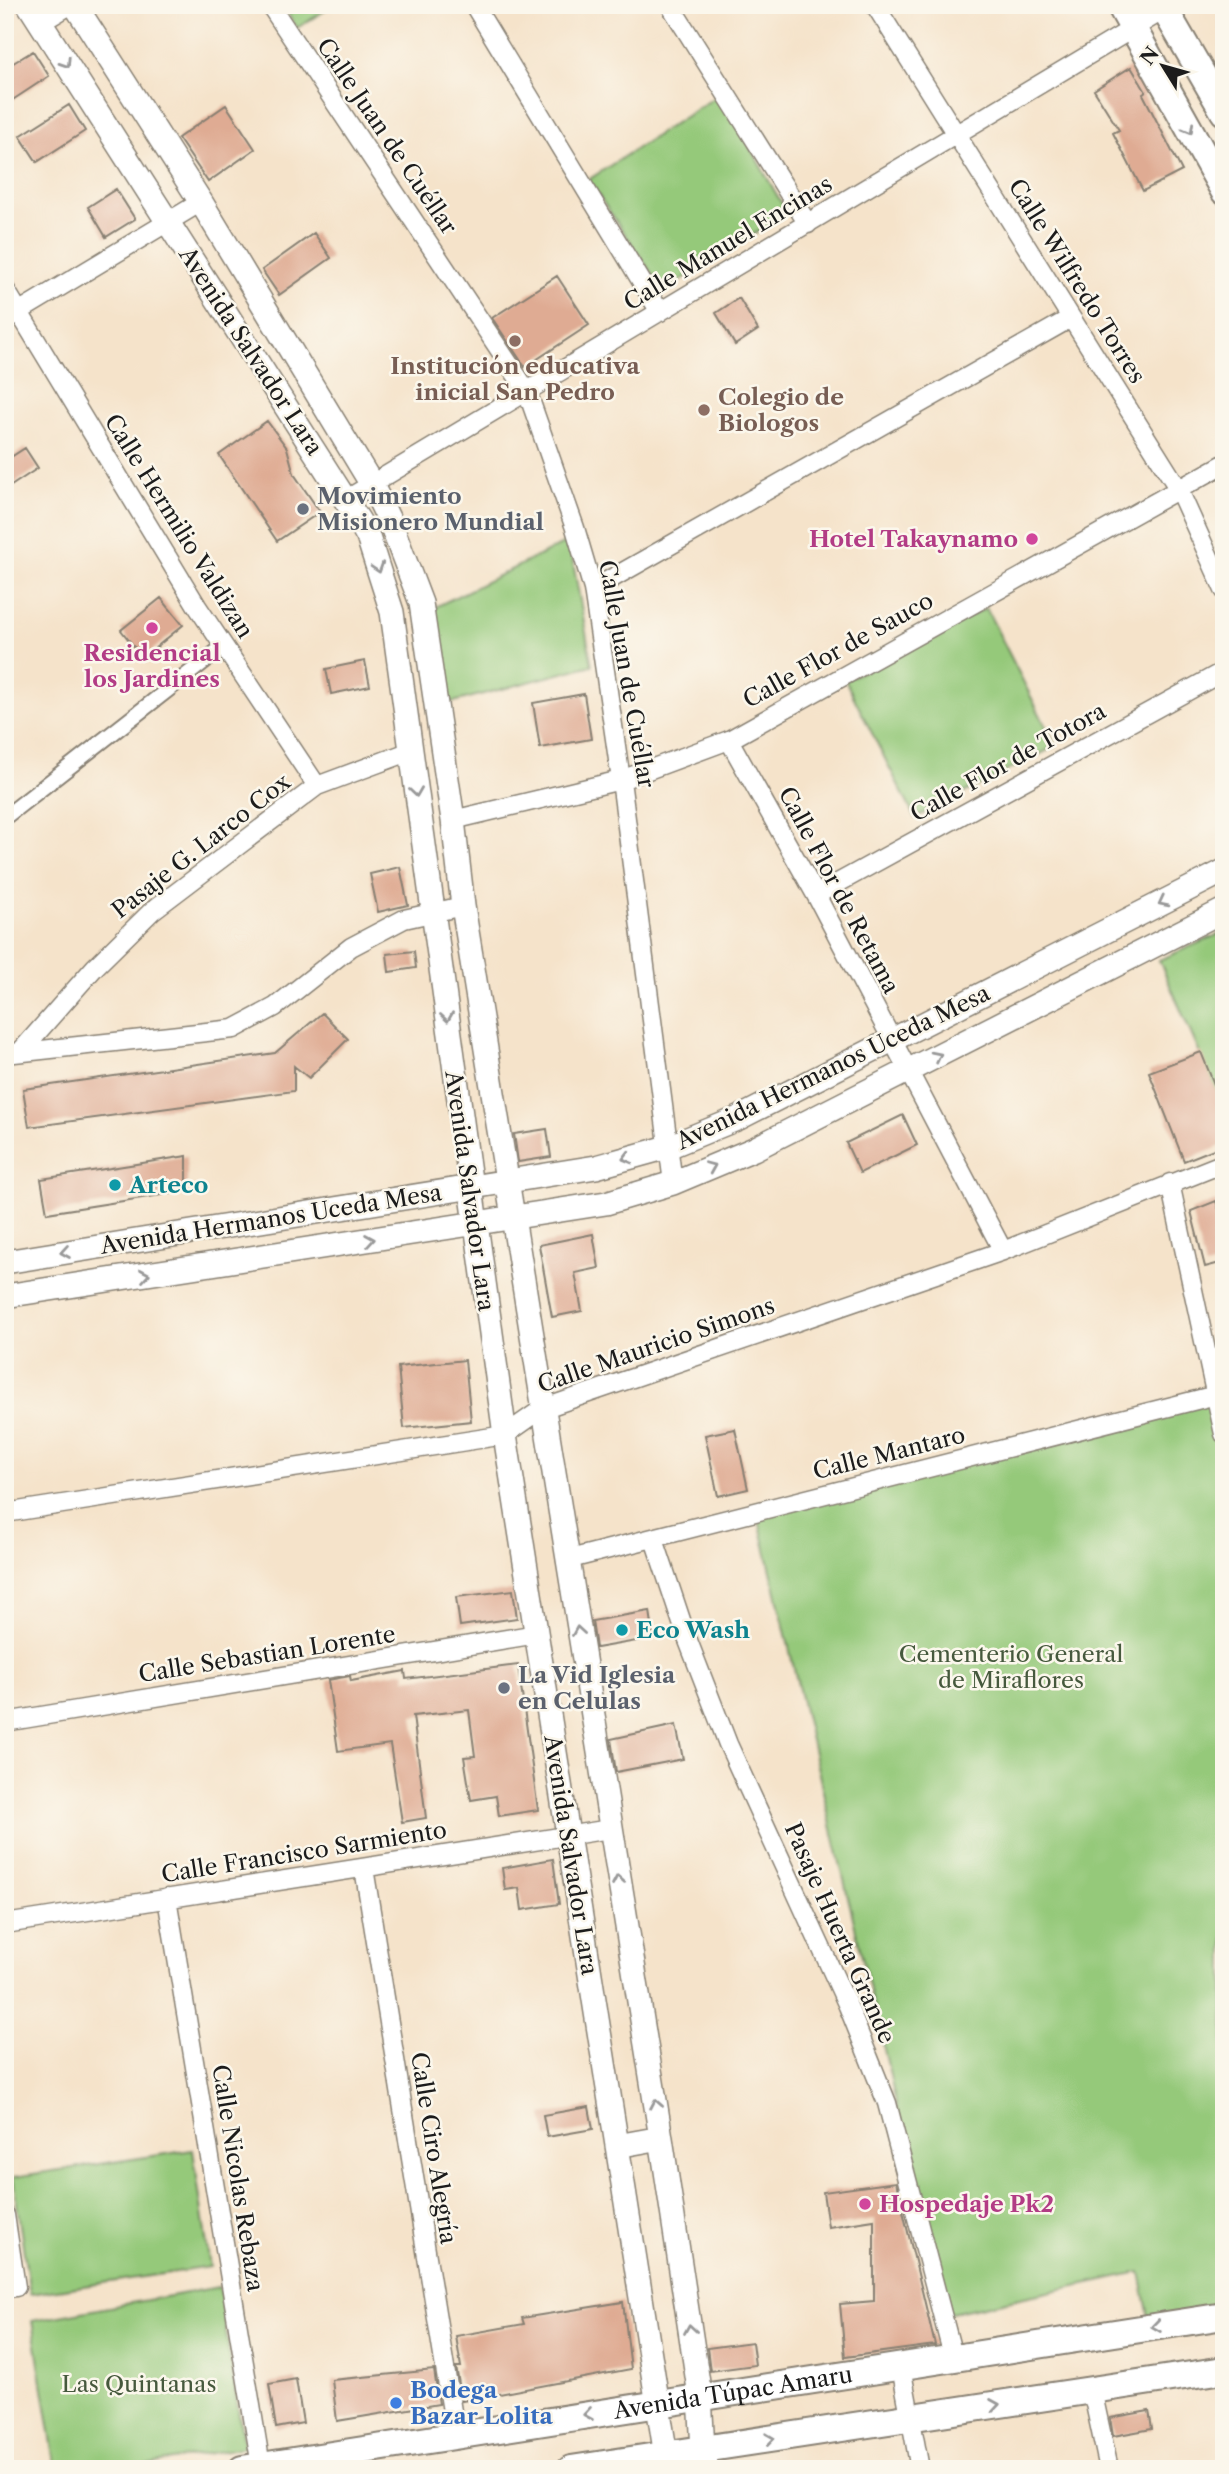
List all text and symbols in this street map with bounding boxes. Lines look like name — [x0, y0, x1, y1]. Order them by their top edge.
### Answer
north arrow — [1128, 32, 1198, 102]
street label: Calle Juan de Cuéllar — [311, 33, 463, 240]
text: N — [1136, 43, 1164, 70]
one-way arrow — [57, 55, 70, 68]
one-way arrow — [1181, 122, 1194, 134]
street label: Calle Manuel Encinas — [619, 170, 837, 316]
street label: Calle Wilfredo Torres — [1003, 174, 1151, 388]
street label: Avenida Salvador Lara — [173, 241, 329, 461]
marker: Institución educativa inicial San Pedro — [507, 333, 523, 349]
place label: Institución educativa inicial San Pedro — [390, 352, 640, 406]
place label: Colegio de Biologos — [718, 383, 844, 437]
marker: Colegio de Biologos — [696, 402, 712, 418]
street label: Calle Hermilio Valdizan — [99, 409, 259, 643]
place label: Movimiento Misionero Mundial — [317, 482, 544, 536]
marker: Movimiento Misionero Mundial — [295, 501, 311, 517]
place label: Hotel Takaynamo — [809, 525, 1018, 553]
marker: Hotel Takaynamo — [1024, 531, 1040, 547]
street label: Calle Juan de Cuéllar — [593, 558, 661, 790]
one-way arrow — [370, 561, 384, 574]
street label: Calle Flor de Sauco — [738, 586, 938, 714]
marker: Residencial los Jardines — [144, 620, 160, 636]
place label: Residencial los Jardines — [83, 639, 221, 693]
street label: Calle Flor de Totora — [905, 696, 1111, 827]
street label: Pasaje G. Larco Cox — [106, 767, 296, 924]
street label: Calle Flor de Retama — [773, 782, 906, 999]
one-way arrow — [409, 786, 424, 797]
one-way arrow — [1158, 894, 1170, 907]
street label: Avenida Hermanos Uceda Mesa — [671, 978, 995, 1156]
one-way arrow — [439, 1011, 454, 1023]
one-way arrow — [930, 1051, 942, 1065]
street label: Avenida Salvador Lara — [439, 1068, 501, 1314]
one-way arrow — [621, 1150, 633, 1165]
one-way arrow — [704, 1161, 716, 1175]
place label: Arteco — [128, 1171, 208, 1199]
marker: Arteco — [107, 1177, 123, 1193]
street label: Avenida Hermanos Uceda Mesa — [97, 1178, 445, 1260]
one-way arrow — [364, 1233, 376, 1248]
one-way arrow — [59, 1244, 71, 1259]
one-way arrow — [139, 1267, 151, 1282]
street label: Calle Mauricio Simons — [534, 1291, 778, 1399]
street label: Calle Mantaro — [810, 1421, 968, 1485]
place label: Eco Wash — [636, 1616, 750, 1644]
street label: Calle Sebastian Lorente — [137, 1620, 397, 1688]
marker: Eco Wash — [614, 1622, 630, 1638]
one-way arrow — [571, 1625, 586, 1637]
park label: Cementerio General de Miraflores — [899, 1640, 1123, 1694]
place label: La Vid Iglesia en Celulas — [518, 1661, 676, 1715]
marker: La Vid Iglesia en Celulas — [496, 1680, 512, 1696]
street label: Avenida Salvador Lara — [538, 1732, 604, 1978]
street label: Calle Francisco Sarmiento — [159, 1816, 449, 1888]
street label: Pasaje Huerta Grande — [779, 1818, 901, 2048]
one-way arrow — [611, 1874, 626, 1886]
street label: Calle Ciro Alegría — [405, 2050, 463, 2247]
street label: Calle Nicolas Rebaza — [206, 2063, 270, 2294]
one-way arrow — [649, 2098, 664, 2110]
place label: Hospedaje Pk2 — [879, 2190, 1054, 2218]
marker: Hospedaje Pk2 — [857, 2196, 873, 2212]
one-way arrow — [1150, 2319, 1162, 2334]
one-way arrow — [683, 2323, 698, 2335]
street label: Avenida Túpac Amaru — [611, 2360, 855, 2425]
park label: Las Quintanas — [62, 2370, 216, 2398]
place label: Bodega Bazar Lolita — [410, 2376, 554, 2430]
marker: Bodega Bazar Lolita — [388, 2395, 404, 2411]
one-way arrow — [989, 2397, 1001, 2412]
one-way arrow — [582, 2406, 594, 2421]
one-way arrow — [764, 2431, 776, 2446]

